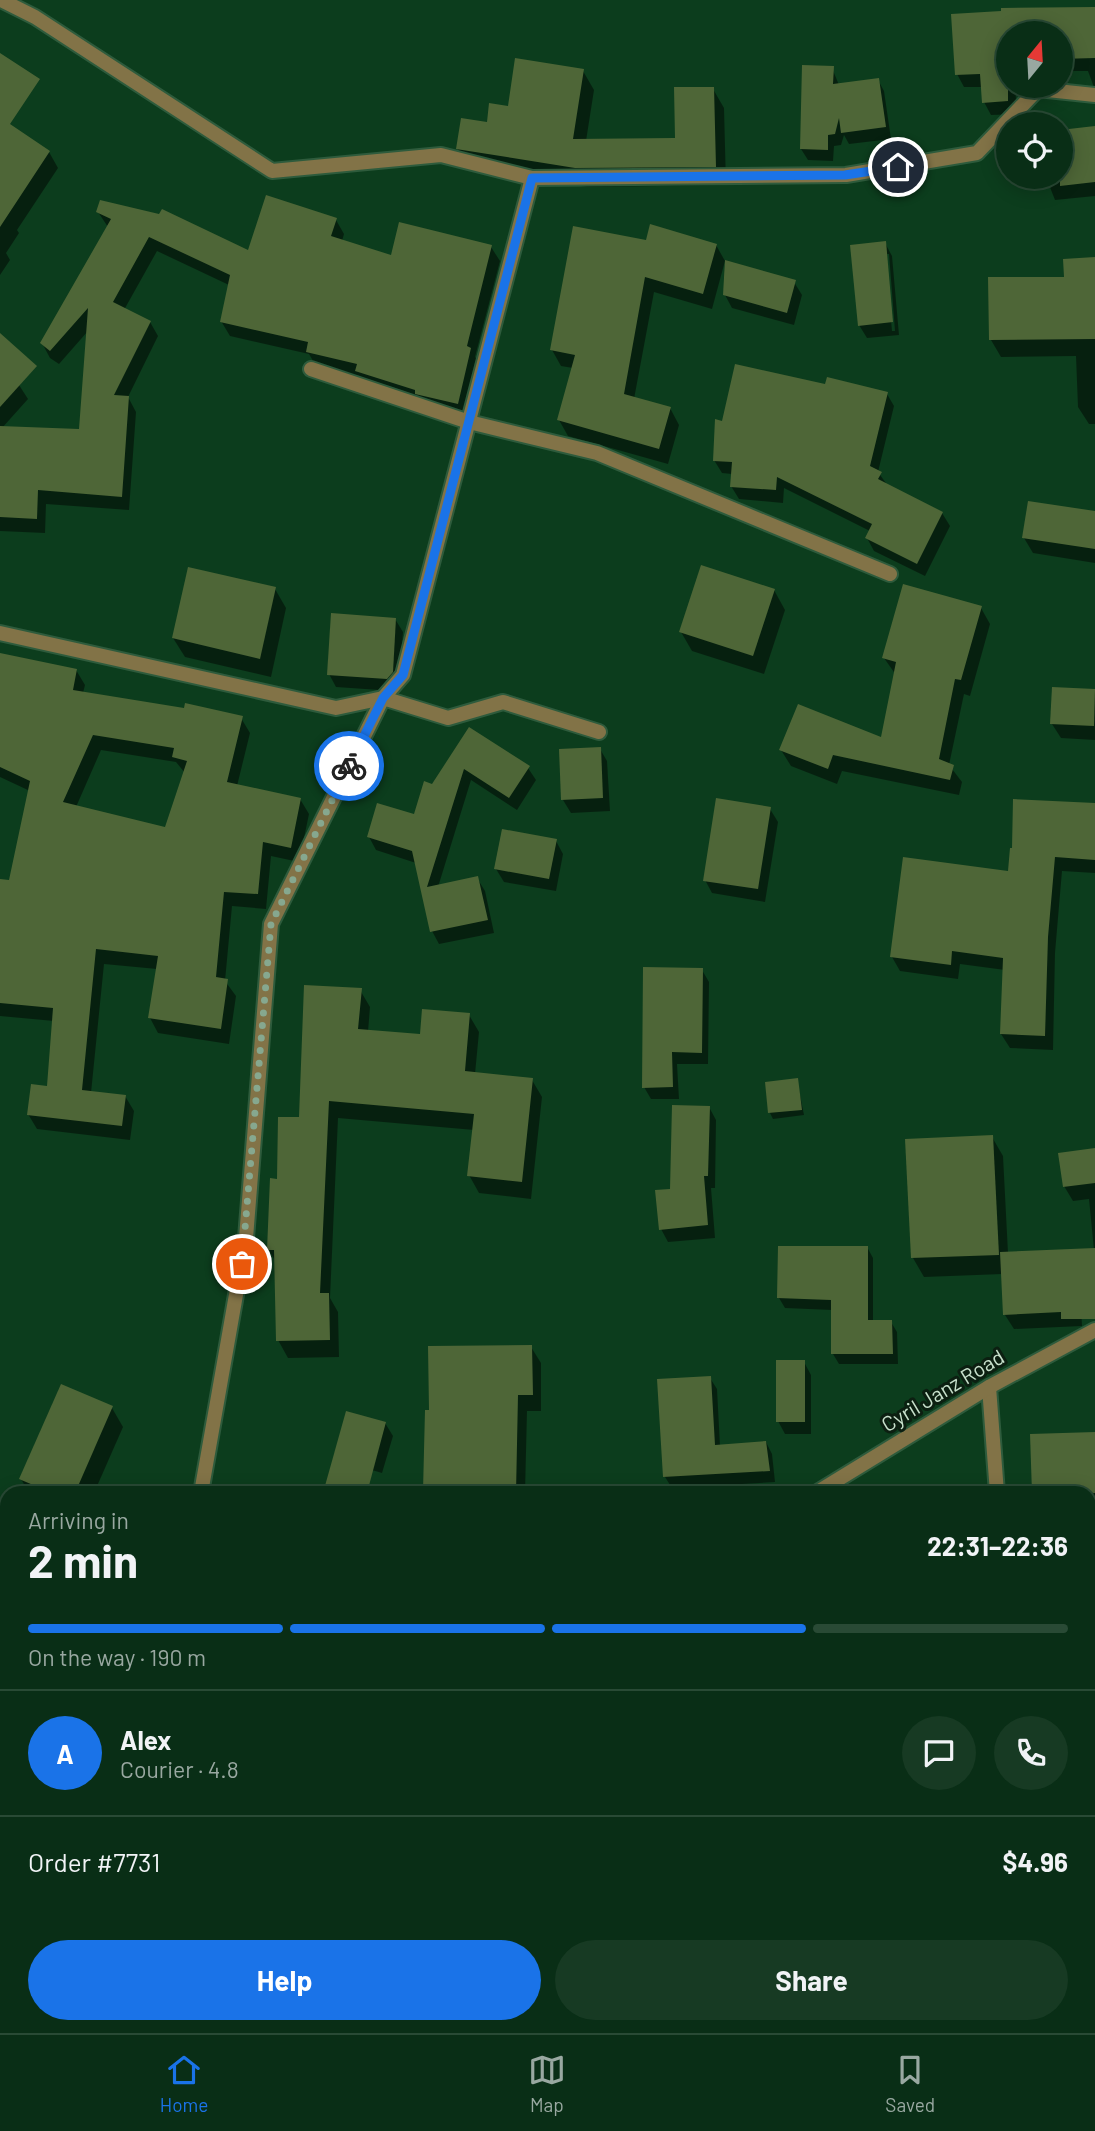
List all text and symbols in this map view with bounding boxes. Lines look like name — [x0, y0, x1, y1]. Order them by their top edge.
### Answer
north arrow — [996, 21, 1073, 98]
map controls — [996, 21, 1073, 189]
button: locate — [996, 112, 1073, 189]
pin — [868, 137, 928, 197]
icon: home — [879, 148, 917, 186]
courier — [314, 731, 384, 801]
icon: bike — [330, 747, 368, 785]
pin — [212, 1234, 272, 1294]
icon: bag — [223, 1245, 261, 1283]
street label: Cyril Janz Road — [876, 1343, 1008, 1436]
text: Arriving in — [28, 1506, 129, 1534]
text: 22:31–22:36 — [927, 1530, 1068, 1561]
text: 2 min — [28, 1532, 138, 1587]
text: On the way · 190 m — [28, 1643, 206, 1671]
button: chat — [902, 1716, 976, 1790]
button: phone — [994, 1716, 1068, 1790]
text: Alex — [120, 1724, 171, 1755]
text: A — [56, 1738, 74, 1769]
text: Courier · 4.8 — [120, 1755, 239, 1783]
text: Order #7731 — [28, 1846, 160, 1877]
text: $4.96 — [1003, 1846, 1068, 1877]
button: Help — [28, 1940, 541, 2020]
button: Share — [555, 1940, 1068, 2020]
tab: Home — [160, 2051, 208, 2116]
tab: Map — [528, 2051, 566, 2116]
tab: Saved — [885, 2051, 935, 2116]

